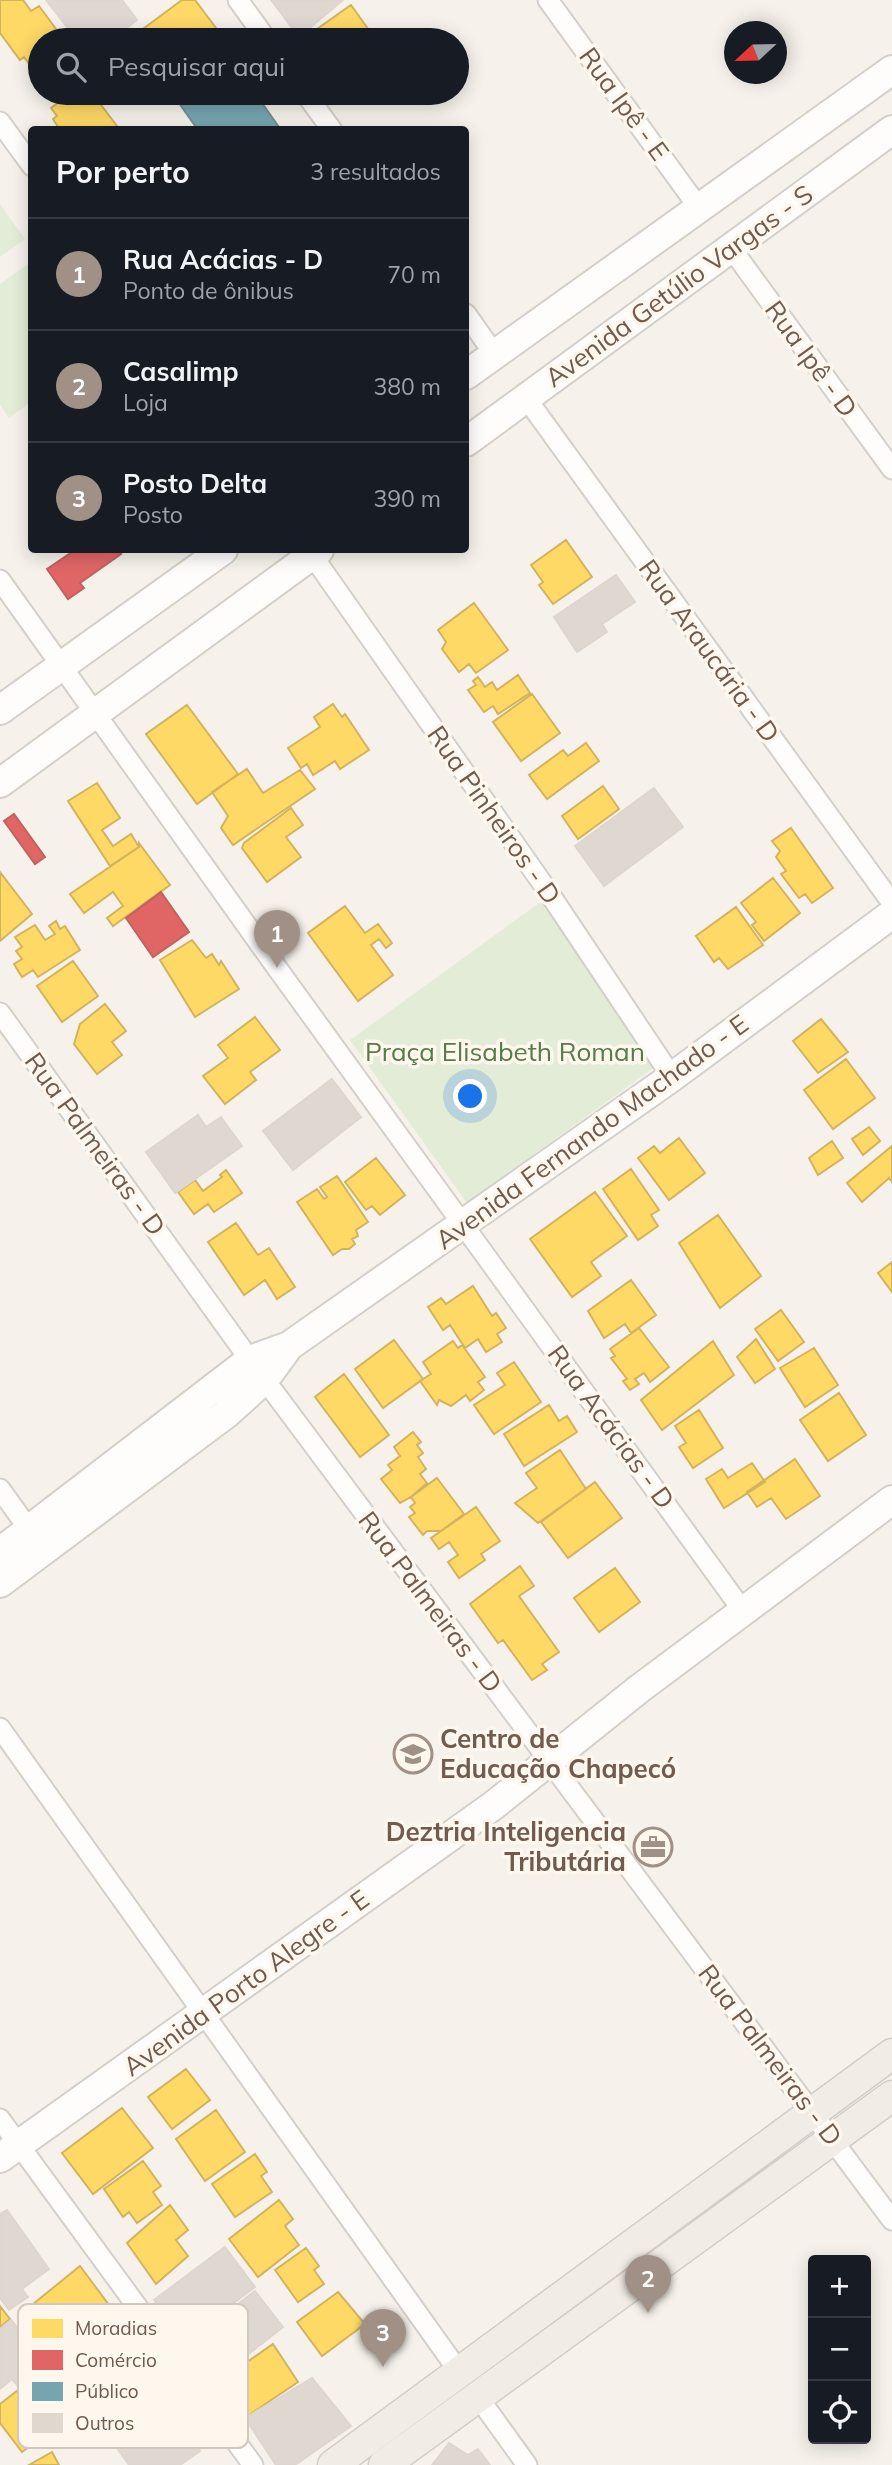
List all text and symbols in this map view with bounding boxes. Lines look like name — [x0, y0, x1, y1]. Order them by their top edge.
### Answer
north arrow — [724, 21, 787, 84]
search box — [28, 28, 469, 105]
street label: Rua Ipê - E — [572, 41, 677, 167]
icon: search — [52, 48, 90, 86]
text: Pesquisar aqui — [108, 50, 285, 83]
text: Por perto — [56, 153, 190, 191]
text: 3 resultados — [310, 157, 441, 186]
street label: Avenida Getúlio Vargas - S — [538, 177, 819, 394]
text: Rua Acácias - D — [123, 243, 323, 276]
text: 1 — [72, 260, 86, 289]
text: 70 m — [387, 260, 441, 289]
text: Ponto de ônibus — [123, 276, 294, 305]
street label: Rua Ipê - D — [758, 294, 865, 423]
text: Casalimp — [123, 355, 239, 388]
text: 2 — [72, 372, 86, 401]
text: 380 m — [373, 372, 441, 401]
text: Loja — [123, 388, 168, 417]
text: Posto Delta — [123, 467, 267, 500]
text: 3 — [72, 484, 86, 513]
text: 390 m — [373, 484, 441, 513]
text: Posto — [123, 500, 183, 529]
street label: Rua Araucária - D — [632, 553, 787, 749]
street label: Rua Pinheiros - D — [421, 719, 568, 910]
pin: 1 — [254, 910, 300, 968]
street label: Avenida Fernando Machado - E — [429, 1007, 755, 1256]
park label: Praça Elisabeth Roman — [365, 1035, 645, 1068]
street label: Rua Palmeiras - D — [18, 1046, 173, 1242]
your location — [453, 1079, 487, 1113]
street label: Rua Acácias - D — [541, 1338, 682, 1515]
street label: Rua Palmeiras - D — [351, 1504, 509, 1699]
place label: Centro de Educação Chapecó — [440, 1722, 676, 1785]
school or university icon: Centro de Educação Chapecó — [392, 1733, 434, 1775]
place label: Deztria Inteligencia Tributária — [386, 1815, 626, 1878]
office icon: Deztria Inteligencia Tributária — [632, 1826, 674, 1868]
street label: Avenida Porto Alegre - E — [116, 1882, 375, 2083]
street label: Rua Palmeiras - D — [691, 1957, 849, 2152]
pin: 2 — [625, 2255, 671, 2313]
map controls — [808, 2255, 871, 2444]
button: + — [808, 2255, 871, 2318]
legend — [18, 2304, 248, 2448]
pin: 3 — [360, 2309, 406, 2367]
text: Moradias — [75, 2316, 157, 2340]
button: − — [808, 2318, 871, 2381]
text: Comércio — [75, 2348, 157, 2372]
text: Público — [75, 2379, 139, 2403]
button: locate — [808, 2381, 871, 2444]
text: Outros — [75, 2411, 134, 2435]

